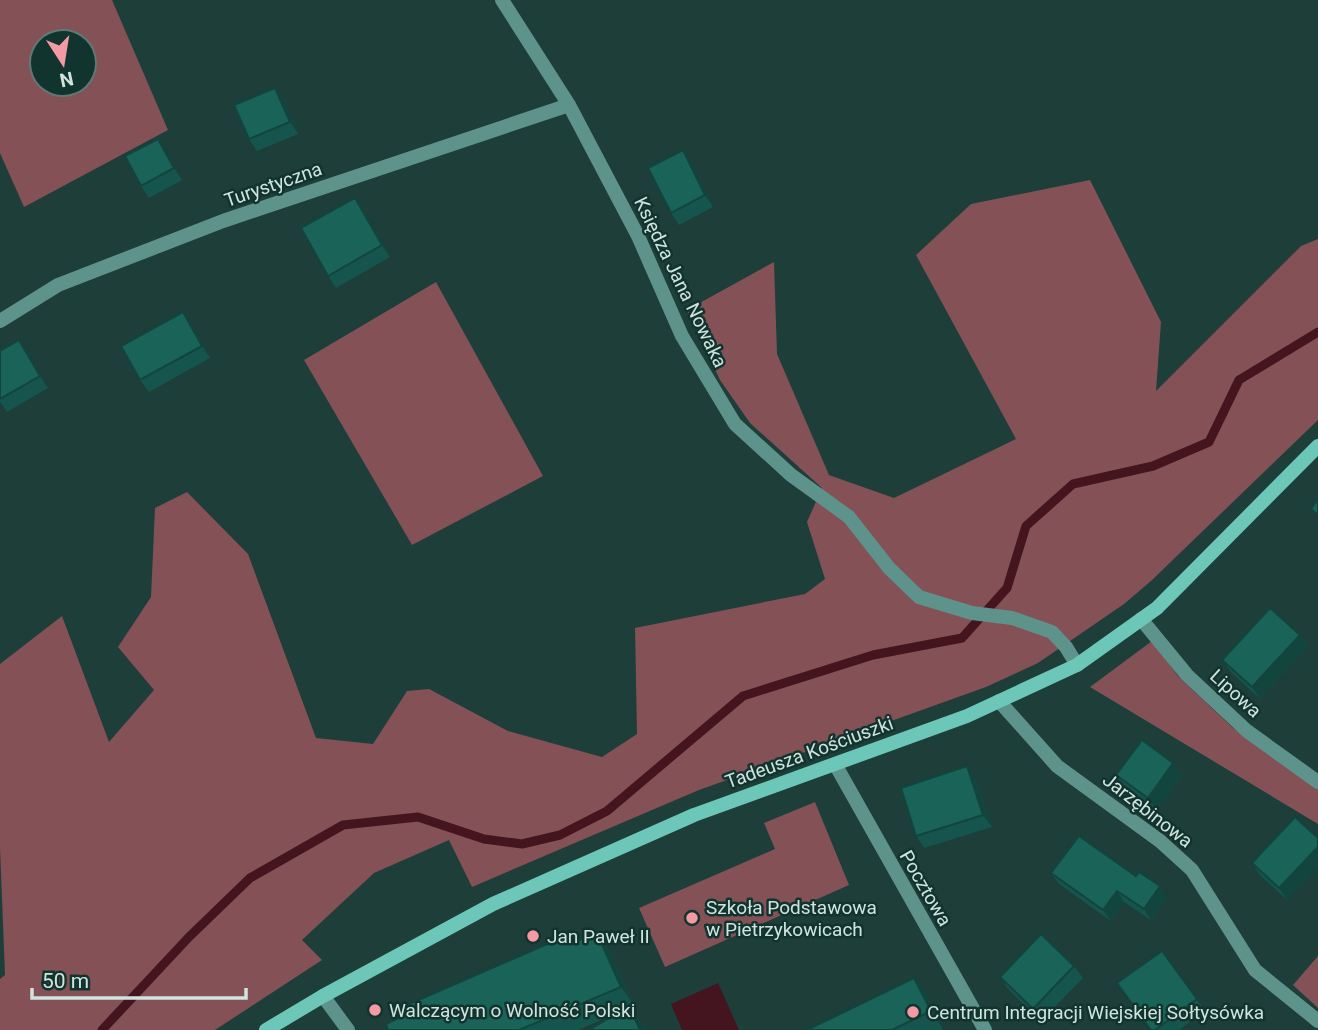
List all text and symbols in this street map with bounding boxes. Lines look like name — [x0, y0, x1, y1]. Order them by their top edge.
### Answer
north arrow — [28, 28, 98, 98]
text: N — [57, 66, 75, 92]
street label: Turystyczna — [221, 157, 325, 212]
street label: Księdza Jana Nowaka — [629, 193, 732, 371]
street label: Lipowa — [1205, 664, 1266, 722]
street label: Tadeusza Kościuszki — [722, 711, 896, 794]
street label: Jarzębinowa — [1098, 768, 1197, 853]
street label: Pocztowa — [895, 846, 956, 930]
place label: Szkoła Podstawowa w Pietrzykowicach — [706, 896, 877, 941]
marker: Szkoła Podstawowa w Pietrzykowicach — [684, 910, 700, 926]
place label: Jan Paweł II — [547, 925, 650, 948]
marker: Jan Paweł II — [525, 928, 541, 944]
scale bar — [32, 956, 245, 1000]
text: 50 m — [42, 969, 89, 993]
place label: Walczącym o Wolność Polski — [389, 999, 635, 1022]
place label: Centrum Integracji Wiejskiej Sołtysówka — [927, 1001, 1264, 1024]
marker: Walczącym o Wolność Polski — [367, 1002, 383, 1018]
marker: Centrum Integracji Wiejskiej Sołtysówka — [905, 1004, 921, 1020]

